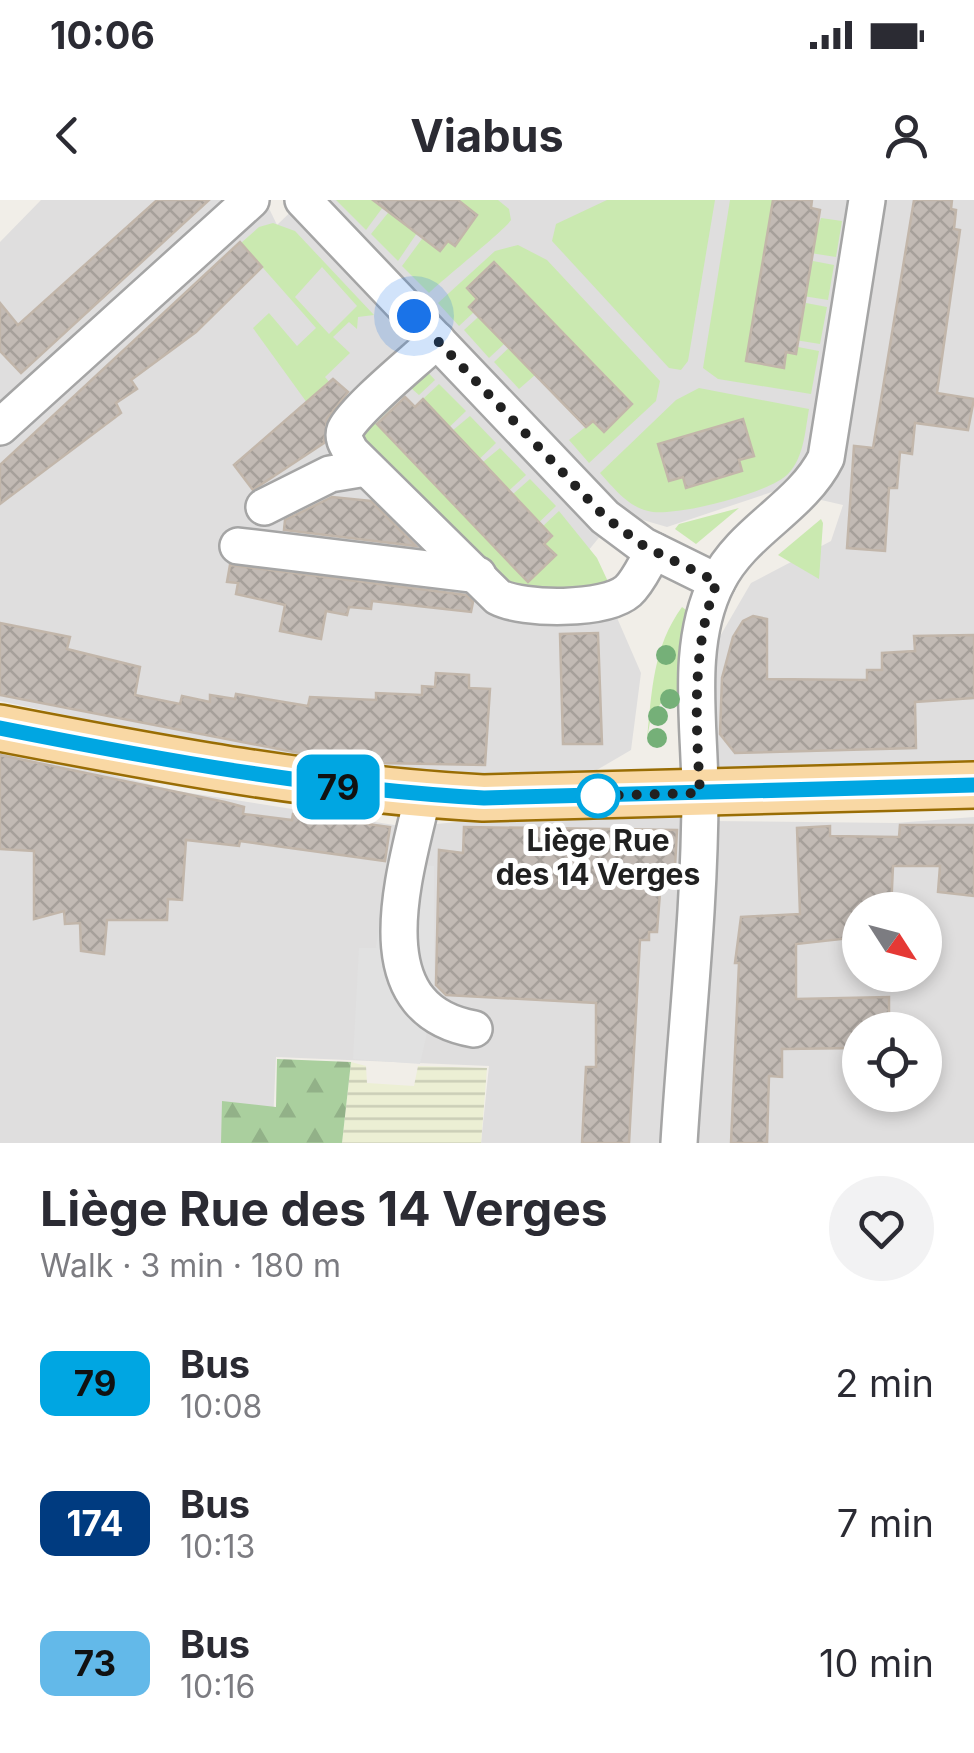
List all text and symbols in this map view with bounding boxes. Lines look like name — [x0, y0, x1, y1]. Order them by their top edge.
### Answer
text: 10:06 — [50, 12, 155, 58]
icon: back — [40, 108, 95, 163]
text: Viabus — [410, 108, 564, 163]
icon: person — [879, 108, 934, 163]
your location — [389, 291, 439, 341]
line badge: 79 — [293, 754, 383, 820]
text: 79 — [317, 766, 359, 808]
marker: Liège Rue des 14 Verges — [577, 775, 619, 817]
place label: Liège Rue des 14 Verges — [496, 822, 700, 892]
north arrow — [842, 892, 942, 992]
map controls — [842, 892, 942, 1112]
button: locate — [842, 1012, 942, 1112]
button: heart — [829, 1176, 934, 1281]
text: Liège Rue des 14 Verges — [40, 1179, 608, 1238]
text: Walk · 3 min · 180 m — [40, 1246, 341, 1285]
text: Bus — [180, 1341, 250, 1387]
text: 2 min — [835, 1360, 934, 1406]
text: 79 — [74, 1362, 116, 1404]
text: 10:08 — [180, 1387, 262, 1426]
text: Bus — [180, 1481, 250, 1527]
text: 7 min — [837, 1500, 934, 1546]
text: 174 — [66, 1502, 124, 1544]
text: 10:13 — [180, 1527, 255, 1566]
text: Bus — [180, 1621, 250, 1667]
text: 10 min — [819, 1640, 934, 1686]
text: 73 — [74, 1642, 116, 1684]
text: 10:16 — [180, 1667, 255, 1706]

